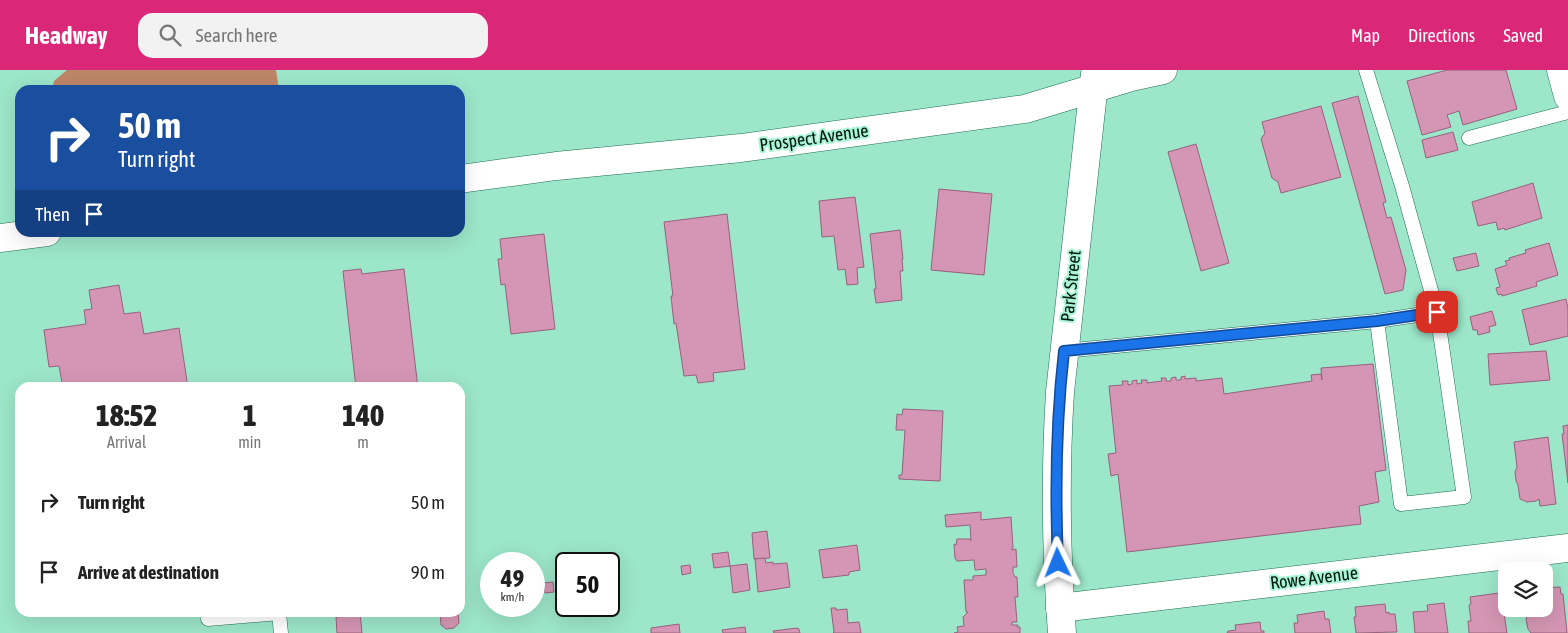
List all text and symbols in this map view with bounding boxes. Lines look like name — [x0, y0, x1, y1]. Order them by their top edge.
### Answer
search box — [138, 13, 488, 58]
icon: search — [156, 21, 184, 49]
text: Headway — [25, 22, 108, 49]
text: Search here — [196, 24, 277, 46]
text: Map — [1351, 25, 1380, 46]
text: Directions — [1408, 25, 1475, 46]
text: Saved — [1503, 25, 1543, 46]
icon: right — [35, 105, 100, 170]
text: 50 m — [118, 105, 181, 145]
street label: Prospect Avenue — [758, 119, 870, 156]
text: Turn right — [118, 146, 195, 172]
icon: arrive — [80, 200, 108, 228]
text: Then — [35, 203, 70, 225]
street label: Park Street — [1056, 249, 1085, 323]
pin — [1416, 291, 1458, 333]
icon: arrive — [1423, 298, 1451, 326]
text: 18:52 — [96, 398, 157, 432]
text: 1 — [243, 398, 257, 432]
text: 140 — [342, 398, 384, 432]
text: Arrival — [107, 433, 146, 451]
text: min — [238, 433, 261, 451]
text: m — [357, 433, 369, 451]
icon: right — [35, 488, 63, 516]
text: Turn right — [78, 491, 145, 513]
text: 50 m — [411, 491, 445, 513]
position arrow — [1031, 536, 1083, 588]
speed limit sign: 50 — [555, 552, 620, 617]
icon: arrive — [35, 558, 63, 586]
text: Arrive at destination — [78, 561, 219, 583]
text: 90 m — [411, 561, 445, 583]
street label: Rowe Avenue — [1269, 562, 1359, 593]
map controls — [1498, 562, 1553, 617]
button: layers — [1498, 562, 1553, 617]
text: 49 — [501, 564, 524, 592]
text: km/h — [501, 590, 524, 604]

